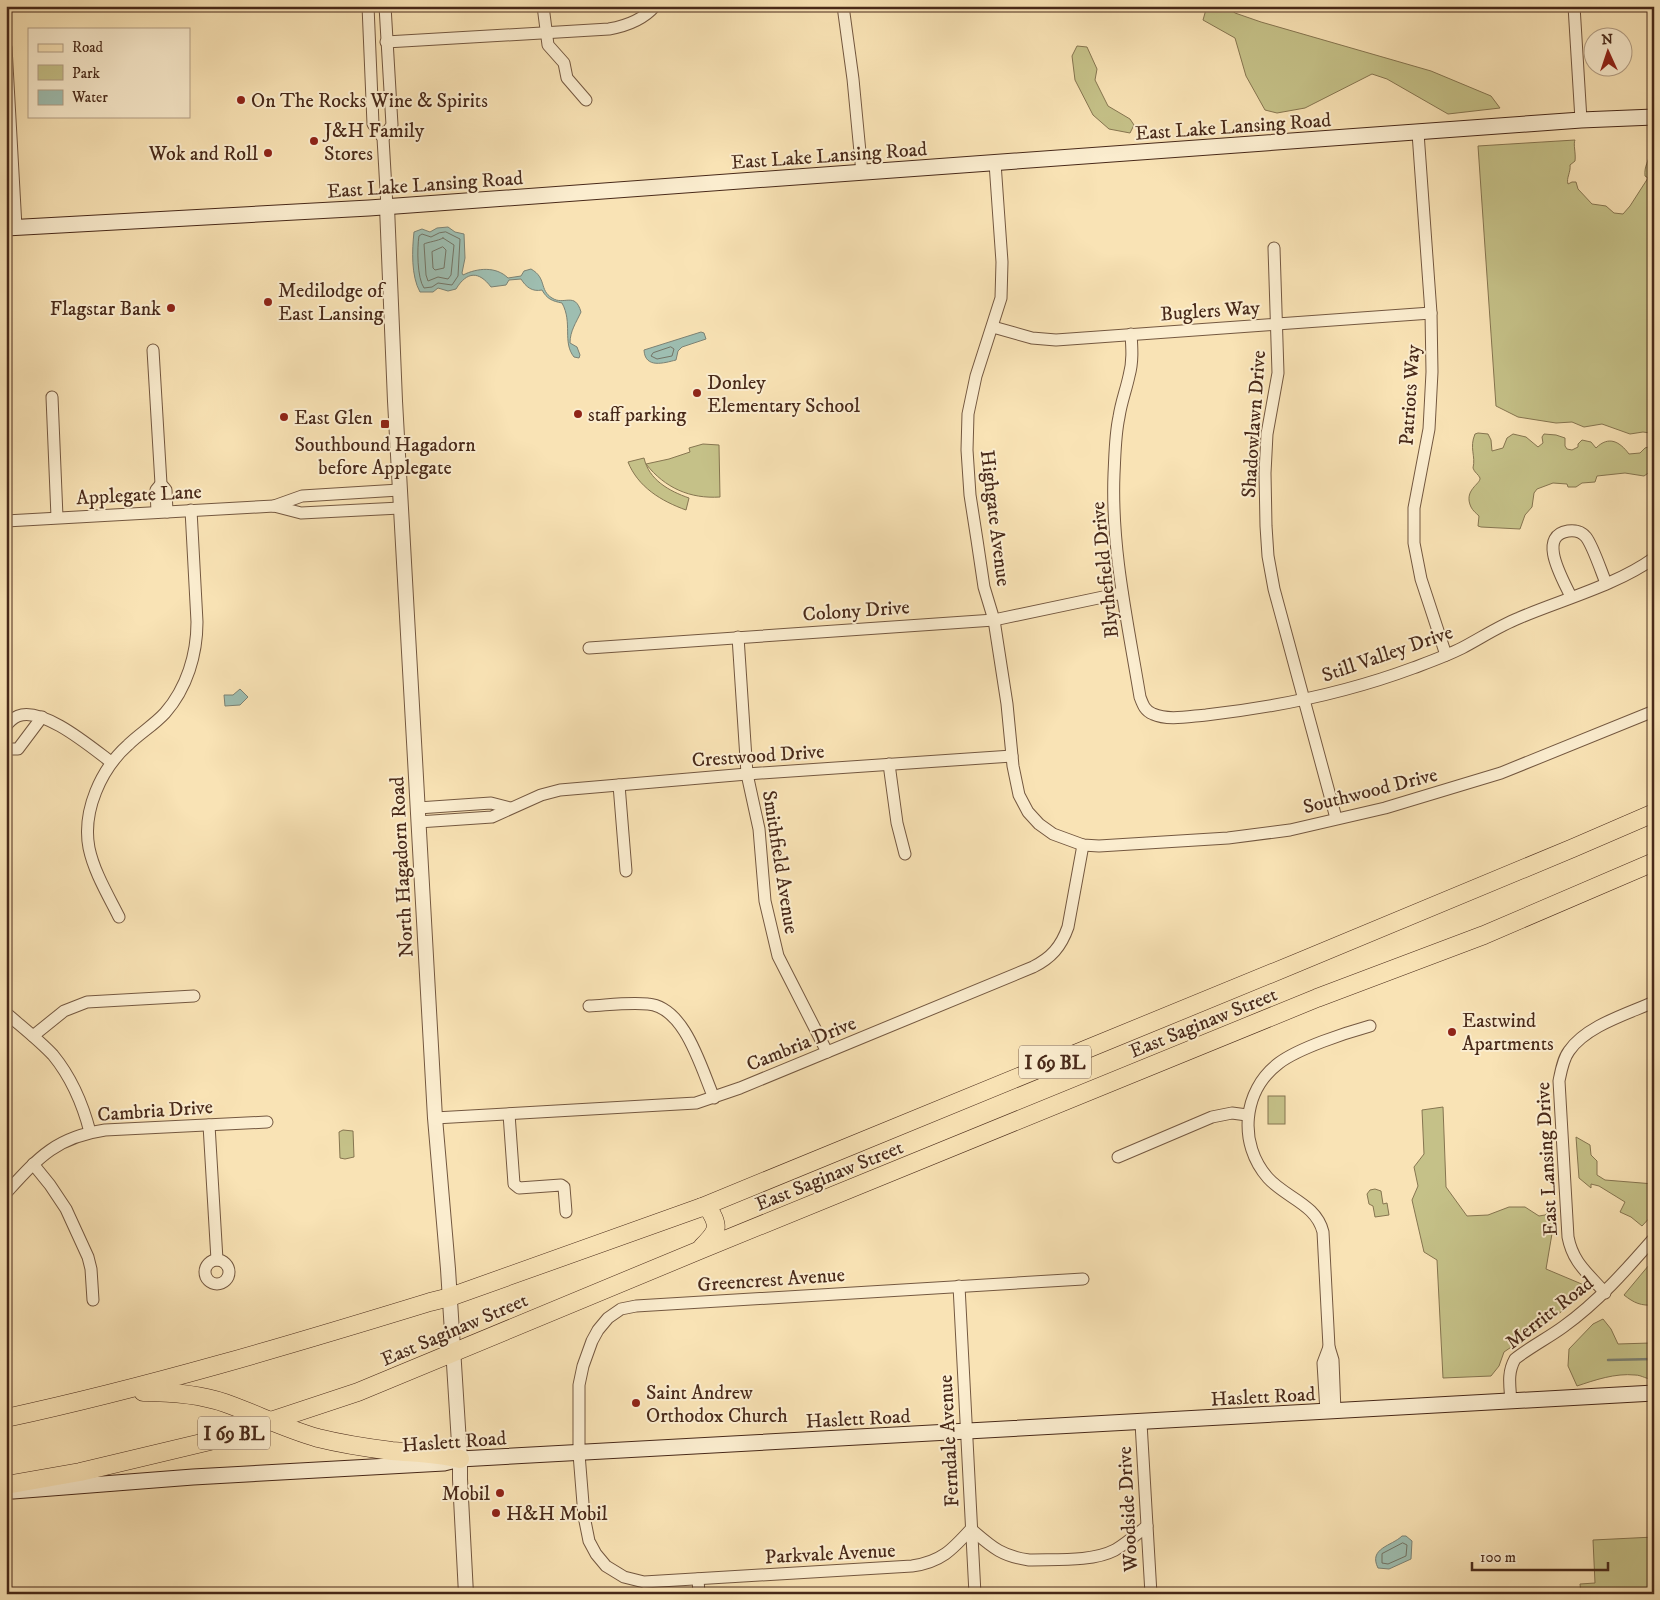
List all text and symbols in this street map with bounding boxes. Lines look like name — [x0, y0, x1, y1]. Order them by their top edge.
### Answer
legend — [28, 28, 190, 118]
north arrow — [1582, 28, 1632, 78]
text: N — [1601, 31, 1614, 49]
text: Road — [72, 38, 104, 57]
text: Park — [72, 64, 101, 83]
text: Water — [71, 88, 108, 107]
place label: On The Rocks Wine & Spirits — [251, 89, 488, 114]
marker: On The Rocks Wine & Spirits — [235, 94, 247, 106]
street label: East Lake Lansing Road — [1134, 108, 1332, 147]
place label: J&H Family Stores — [322, 119, 425, 167]
marker: J&H Family Stores — [308, 135, 320, 147]
street label: East Lake Lansing Road — [730, 137, 928, 176]
place label: Wok and Roll — [148, 142, 258, 167]
marker: Wok and Roll — [262, 147, 274, 159]
street label: East Lake Lansing Road — [326, 166, 524, 205]
place label: Medilodge of East Lansing — [278, 279, 387, 327]
marker: Medilodge of East Lansing — [262, 296, 274, 308]
street label: Buglers Way — [1160, 296, 1261, 327]
place label: Flagstar Bank — [50, 297, 161, 322]
marker: Flagstar Bank — [165, 302, 177, 314]
street label: Patriots Way — [1394, 343, 1427, 446]
street label: Shadowlawn Drive — [1237, 349, 1272, 499]
place label: Donley Elementary School — [707, 371, 860, 419]
marker: Donley Elementary School — [691, 387, 703, 399]
place label: staff parking — [588, 403, 686, 428]
place label: East Glen — [294, 406, 373, 431]
marker: staff parking — [572, 408, 584, 420]
marker: East Glen — [278, 411, 290, 423]
marker: Southbound Hagadorn before Applegate — [379, 418, 391, 430]
place label: Southbound Hagadorn before Applegate — [294, 433, 476, 481]
street label: Highgate Avenue — [974, 449, 1015, 588]
street label: Applegate Lane — [76, 480, 203, 511]
street label: Blythefield Drive — [1086, 500, 1125, 639]
street label: Colony Drive — [802, 595, 910, 628]
street label: Still Valley Drive — [1319, 620, 1456, 689]
street label: Crestwood Drive — [691, 739, 825, 774]
street label: Southwood Drive — [1301, 763, 1440, 820]
street label: North Hagadorn Road — [385, 776, 420, 958]
street label: Smithfield Avenue — [756, 789, 803, 936]
street label: East Saginaw Street — [1126, 982, 1281, 1064]
place label: Eastwind Apartments — [1462, 1009, 1554, 1057]
street label: Cambria Drive — [743, 1011, 860, 1078]
marker: Eastwind Apartments — [1446, 1026, 1458, 1038]
road number: I 69 BL — [1019, 1046, 1091, 1078]
street label: East Lansing Drive — [1531, 1081, 1564, 1237]
street label: Cambria Drive — [96, 1095, 214, 1128]
street label: East Saginaw Street — [752, 1135, 907, 1217]
street label: Greencrest Avenue — [697, 1263, 846, 1298]
street label: Merritt Road — [1501, 1271, 1599, 1355]
street label: East Saginaw Street — [377, 1288, 532, 1373]
street label: Ferndale Avenue — [934, 1374, 965, 1508]
place label: Saint Andrew Orthodox Church — [646, 1381, 788, 1429]
street label: Haslett Road — [1210, 1382, 1316, 1413]
marker: Saint Andrew Orthodox Church — [630, 1397, 642, 1409]
street label: Haslett Road — [805, 1404, 911, 1435]
road number: I 69 BL — [198, 1416, 270, 1450]
street label: Haslett Road — [401, 1426, 507, 1459]
street label: Woodside Drive — [1113, 1446, 1144, 1573]
place label: Mobil — [442, 1482, 490, 1507]
marker: Mobil — [494, 1487, 506, 1499]
place label: H&H Mobil — [506, 1502, 608, 1527]
marker: H&H Mobil — [490, 1507, 502, 1519]
street label: Parkvale Avenue — [764, 1539, 896, 1570]
scale bar — [1472, 1540, 1609, 1572]
text: 100 m — [1480, 1548, 1516, 1567]

